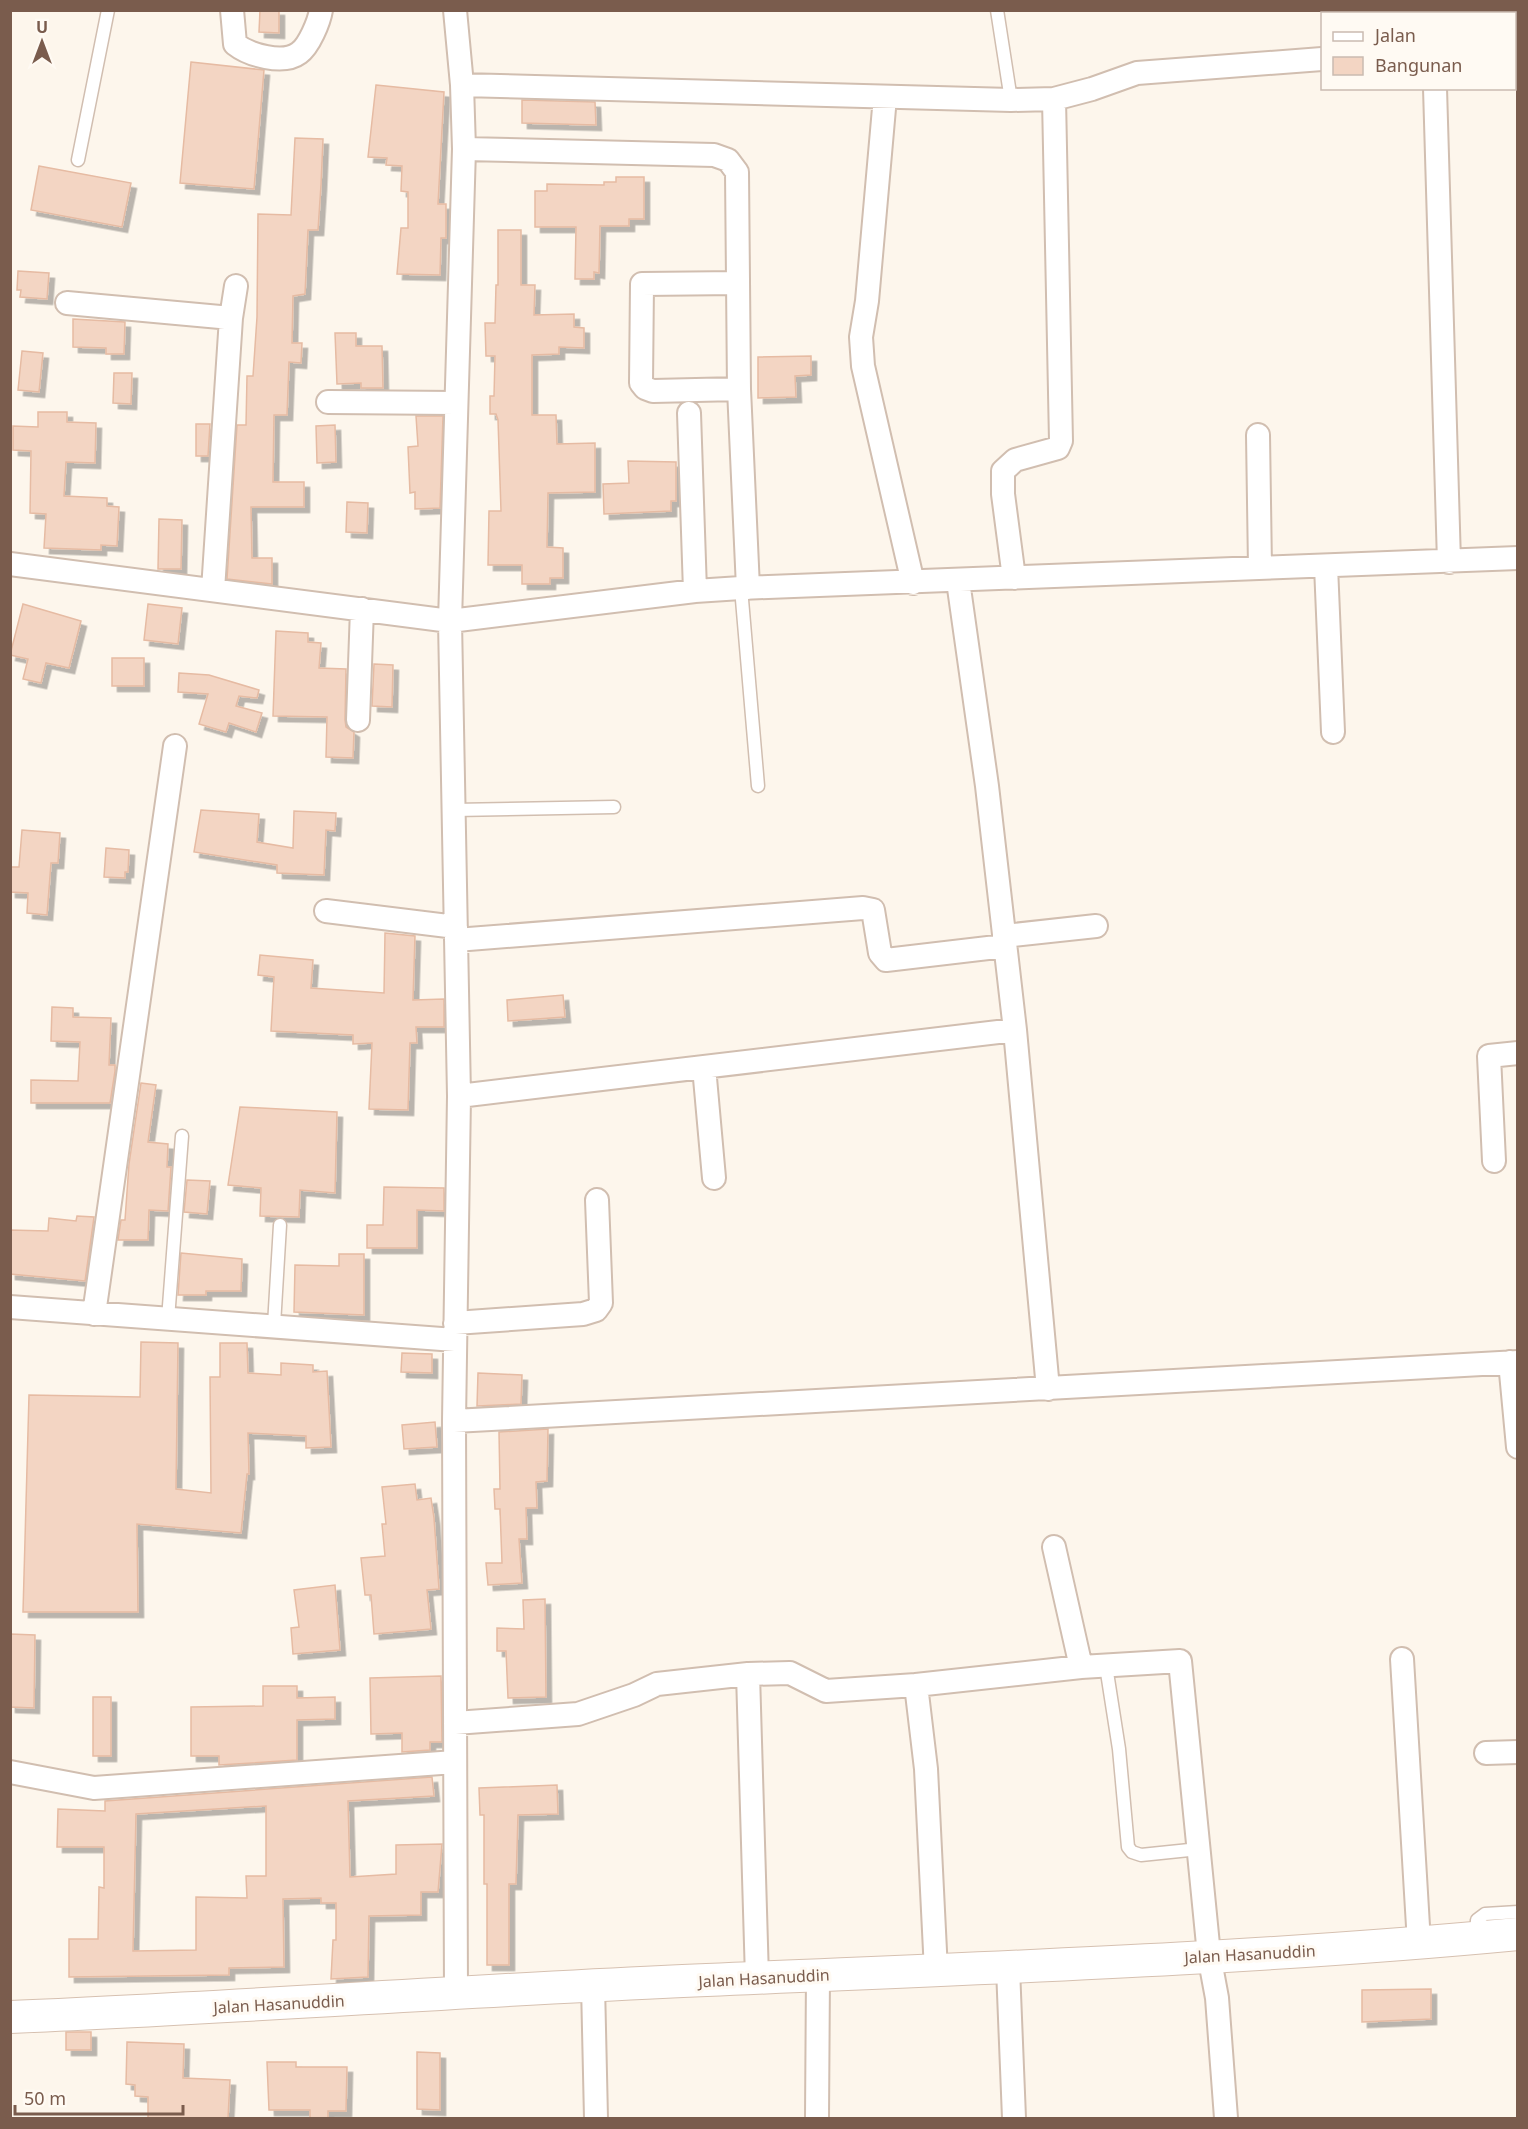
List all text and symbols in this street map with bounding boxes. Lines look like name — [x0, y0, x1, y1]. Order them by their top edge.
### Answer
north arrow — [12, 12, 72, 72]
legend — [1321, 12, 1516, 90]
text: U — [36, 16, 48, 38]
text: Jalan — [1373, 23, 1416, 47]
text: Bangunan — [1375, 53, 1462, 77]
street label: Jalan Hasanuddin — [1182, 1940, 1316, 1969]
street label: Jalan Hasanuddin — [696, 1964, 830, 1993]
street label: Jalan Hasanuddin — [211, 1990, 345, 2019]
scale bar — [15, 2078, 183, 2116]
text: 50 m — [24, 2086, 66, 2110]

